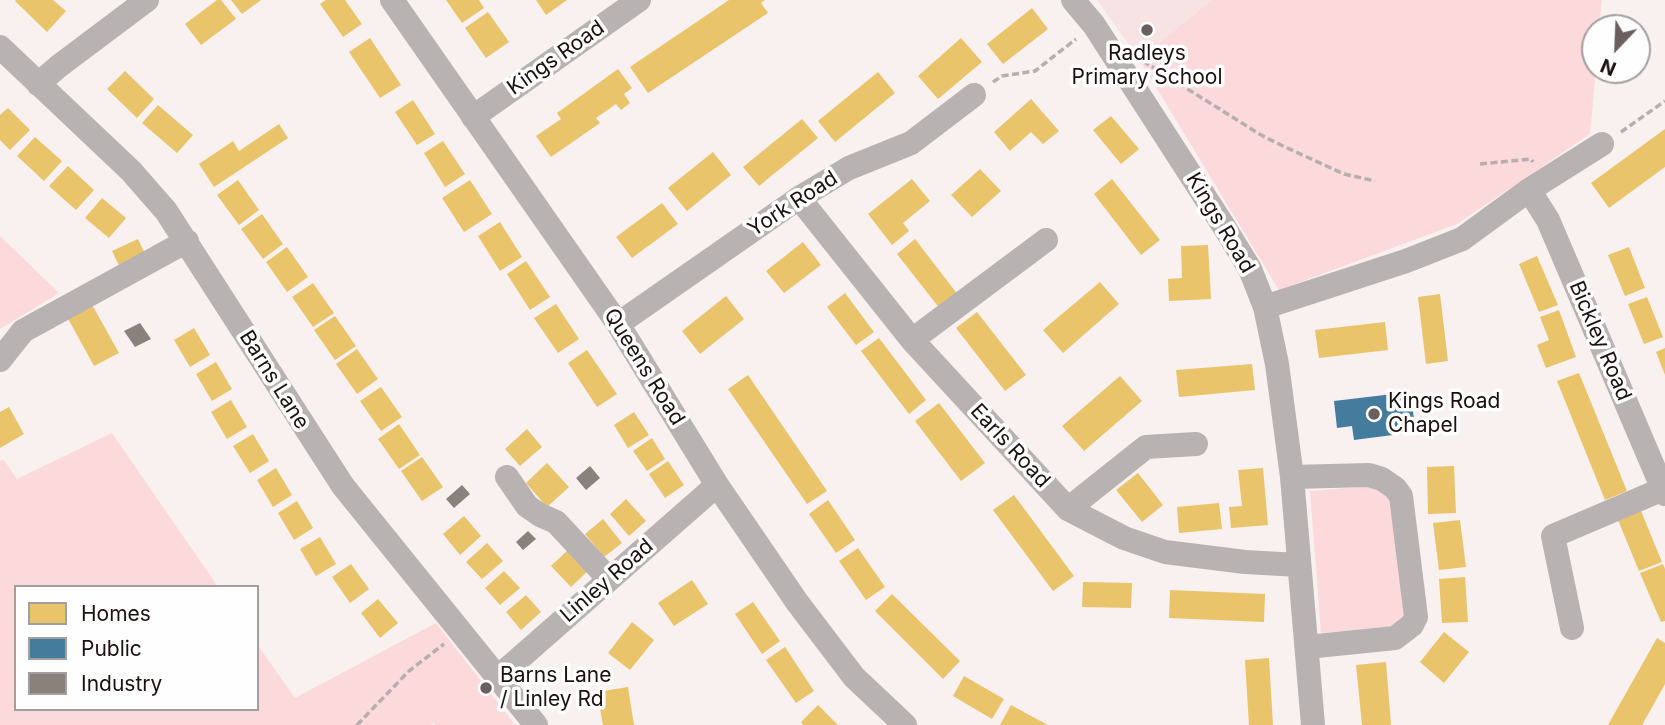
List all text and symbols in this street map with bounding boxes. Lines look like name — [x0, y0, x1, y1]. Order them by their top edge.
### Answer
north arrow — [1581, 14, 1651, 84]
street label: Kings Road — [503, 15, 609, 101]
marker: Radleys Primary School — [1139, 22, 1155, 38]
place label: Radleys Primary School — [1071, 41, 1223, 91]
text: N — [1597, 54, 1620, 80]
street label: York Road — [744, 166, 842, 242]
street label: Kings Road — [1180, 168, 1260, 278]
street label: Bickley Road — [1563, 277, 1637, 405]
street label: Queens Road — [598, 304, 690, 430]
street label: Barns Lane — [234, 326, 314, 434]
place label: Kings Road Chapel — [1388, 389, 1500, 439]
street label: Earls Road — [965, 399, 1055, 493]
marker: Kings Road Chapel — [1366, 406, 1382, 422]
street label: Linley Road — [555, 534, 659, 628]
legend — [14, 585, 259, 711]
text: Homes — [81, 601, 151, 626]
text: Public — [81, 636, 142, 661]
place label: Barns Lane / Linley Rd — [500, 663, 611, 713]
text: Industry — [81, 671, 162, 696]
marker: Barns Lane / Linley Rd — [478, 680, 494, 696]

